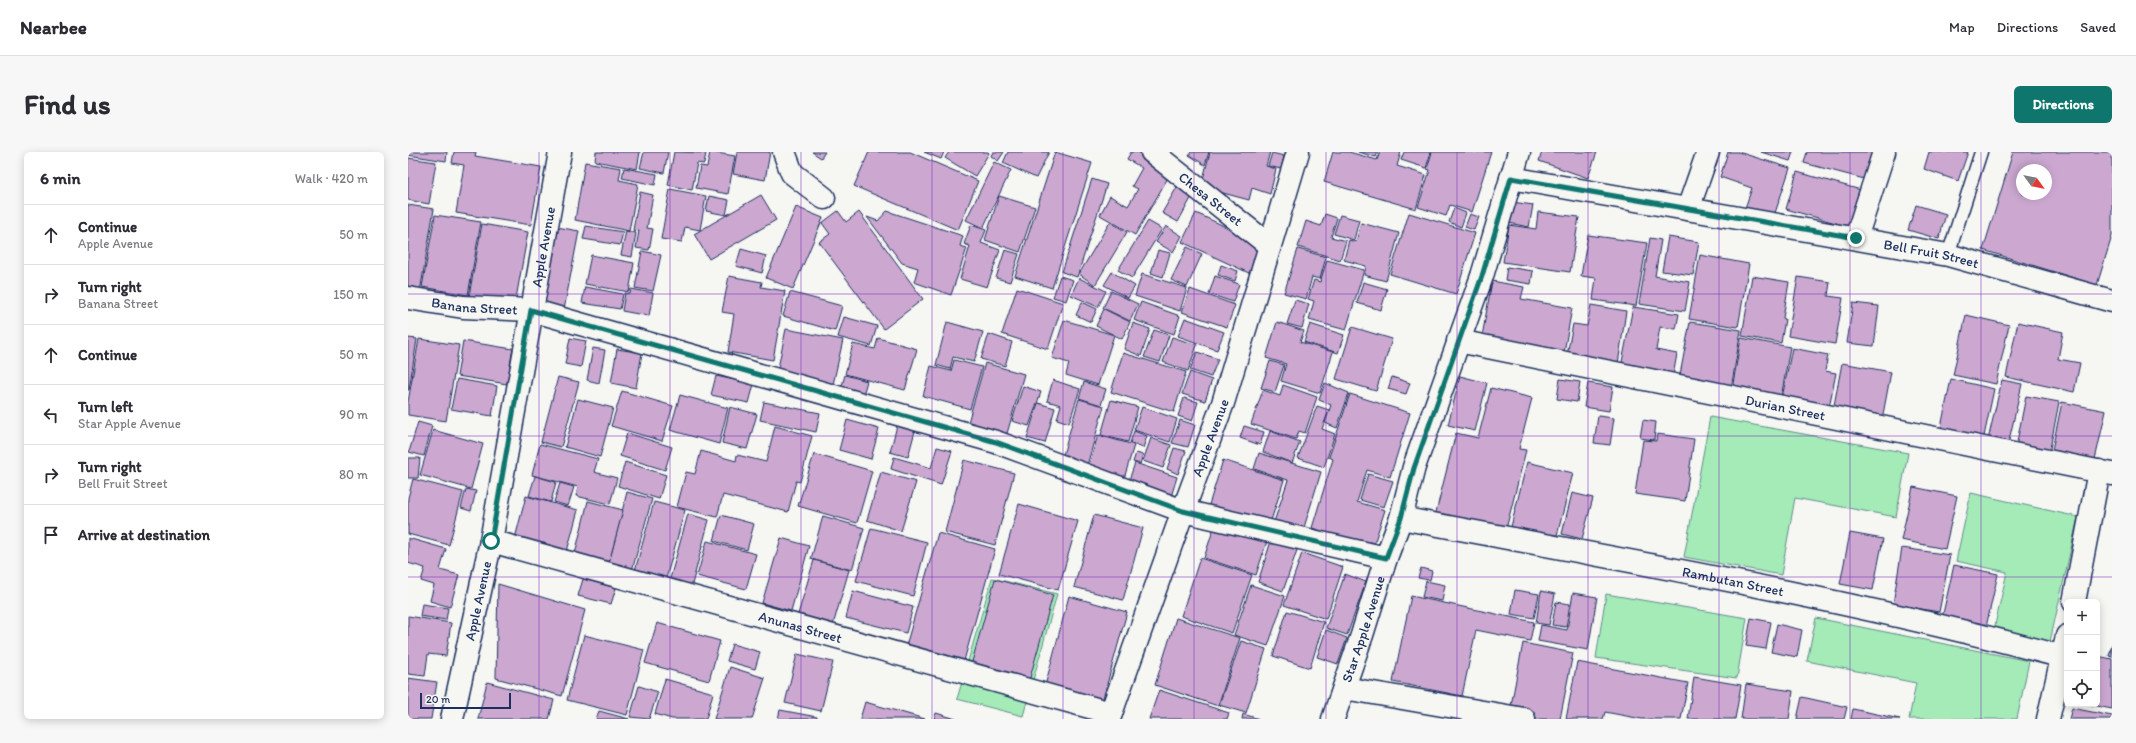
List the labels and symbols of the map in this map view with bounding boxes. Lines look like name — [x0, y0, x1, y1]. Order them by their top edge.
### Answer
north arrow — [2016, 164, 2052, 200]
street label: Chesa Street — [1175, 168, 1246, 229]
street label: Apple Avenue — [528, 205, 559, 288]
route end — [1847, 229, 1865, 247]
street label: Bell Fruit Street — [1882, 235, 1981, 272]
street label: Banana Street — [430, 293, 518, 318]
street label: Durian Street — [1744, 391, 1827, 424]
street label: Apple Avenue — [1188, 397, 1232, 479]
route start — [482, 532, 500, 550]
street label: Apple Avenue — [461, 559, 495, 642]
street label: Rambutan Street — [1681, 563, 1785, 600]
street label: Star Apple Avenue — [1338, 573, 1389, 684]
street label: Anunas Street — [757, 607, 844, 646]
scale bar — [420, 691, 511, 710]

